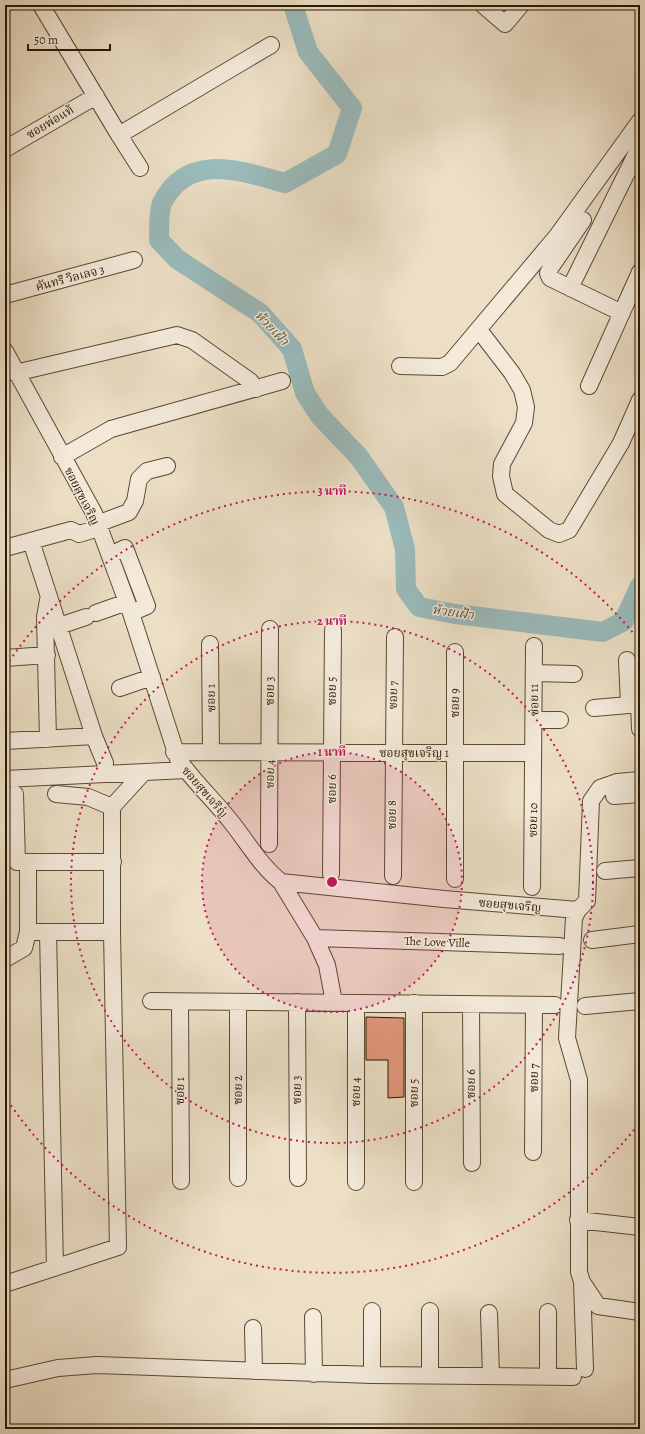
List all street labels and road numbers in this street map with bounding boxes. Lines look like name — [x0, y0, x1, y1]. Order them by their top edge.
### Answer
street label: ซอยพ่อแท้ — [23, 102, 77, 142]
street label: คันทรี วิลเลจ 3 — [34, 261, 106, 295]
street label: ซอยสุขเจริญ — [61, 464, 103, 528]
street label: ซอย 3 — [262, 677, 278, 705]
street label: ซอย 5 — [324, 677, 340, 705]
street label: ซอย 7 — [385, 679, 401, 710]
street label: ซอย 1 — [203, 684, 219, 712]
street label: ซอย 11 — [526, 684, 542, 716]
street label: ซอย 9 — [447, 688, 463, 718]
street label: ซอยสุขเจริญ 1 — [379, 745, 449, 761]
street label: ซอย 4 — [262, 759, 278, 789]
street label: ซอยสุขเจริญ — [178, 763, 232, 821]
street label: ซอย 6 — [324, 774, 340, 804]
street label: ซอย 8 — [384, 800, 400, 830]
street label: ซอย 10 — [525, 803, 541, 837]
street label: ซอยสุขเจริญ — [478, 894, 542, 916]
street label: The Love Ville — [404, 933, 470, 951]
street label: ซอย 7 — [526, 1063, 542, 1092]
street label: ซอย 6 — [463, 1069, 479, 1099]
street label: ซอย 2 — [230, 1075, 246, 1105]
street label: ซอย 3 — [289, 1076, 305, 1104]
street label: ซอย 1 — [172, 1077, 188, 1105]
street label: ซอย 4 — [348, 1077, 364, 1107]
street label: ซอย 5 — [406, 1079, 422, 1107]

